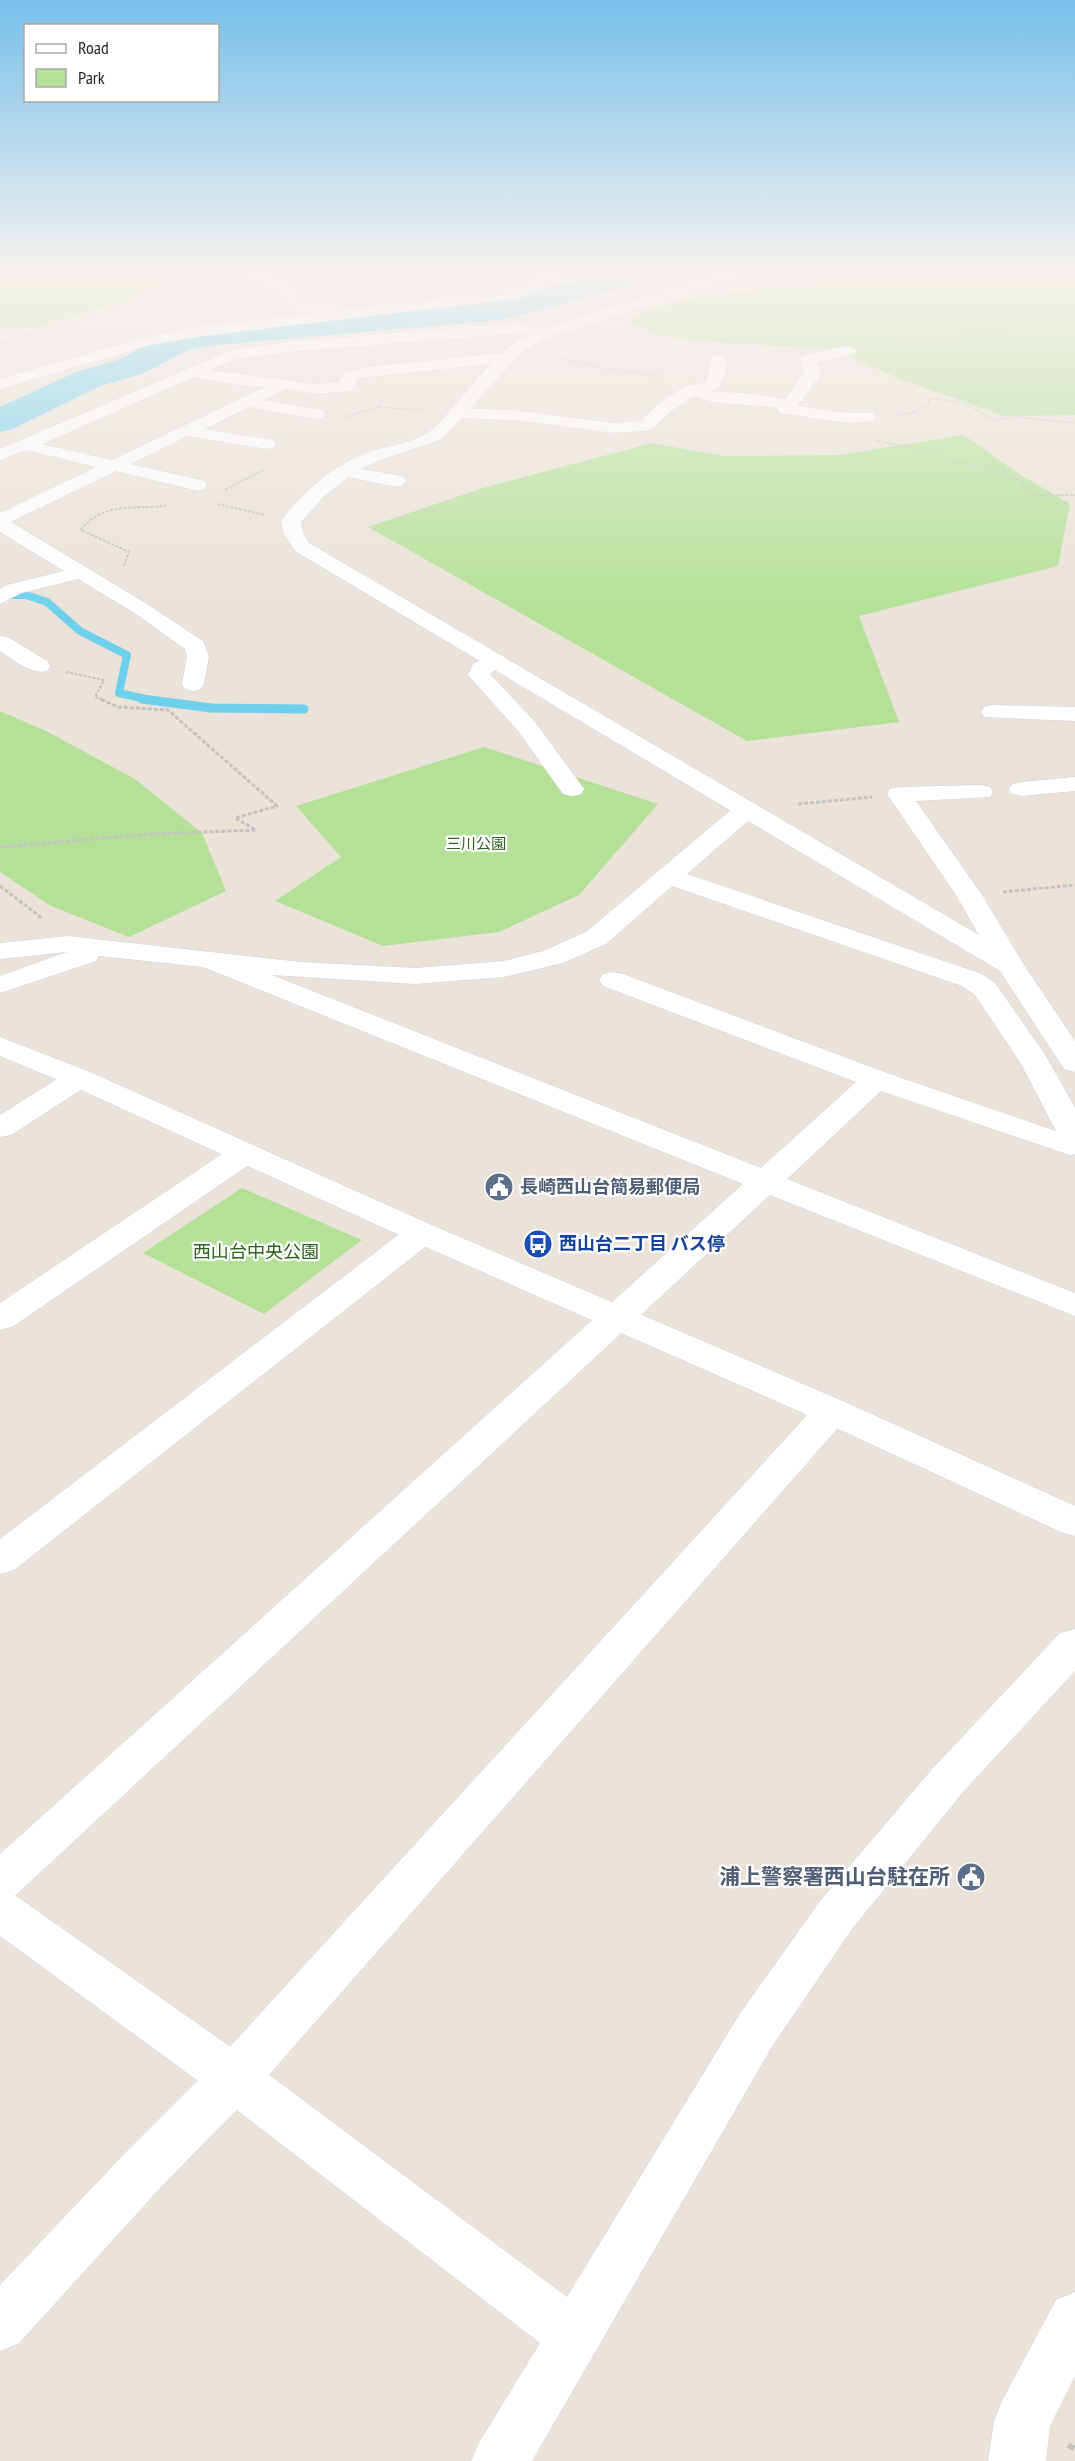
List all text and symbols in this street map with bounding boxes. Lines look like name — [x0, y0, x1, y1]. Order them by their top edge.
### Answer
legend — [24, 24, 219, 102]
text: Road — [78, 36, 109, 59]
text: Park — [78, 66, 105, 89]
park label: 三川公園 — [446, 834, 506, 853]
public building icon: 長崎西山台簡易郵便局 — [483, 1171, 515, 1203]
place label: 長崎西山台簡易郵便局 — [520, 1175, 700, 1198]
bus stop icon: 西山台二丁目 バス停 — [522, 1228, 554, 1260]
place label: 西山台二丁目 バス停 — [559, 1232, 725, 1255]
park label: 西山台中央公園 — [193, 1240, 319, 1263]
public building icon: 浦上警察署西山台駐在所 — [955, 1861, 987, 1893]
place label: 浦上警察署西山台駐在所 — [719, 1863, 950, 1890]

